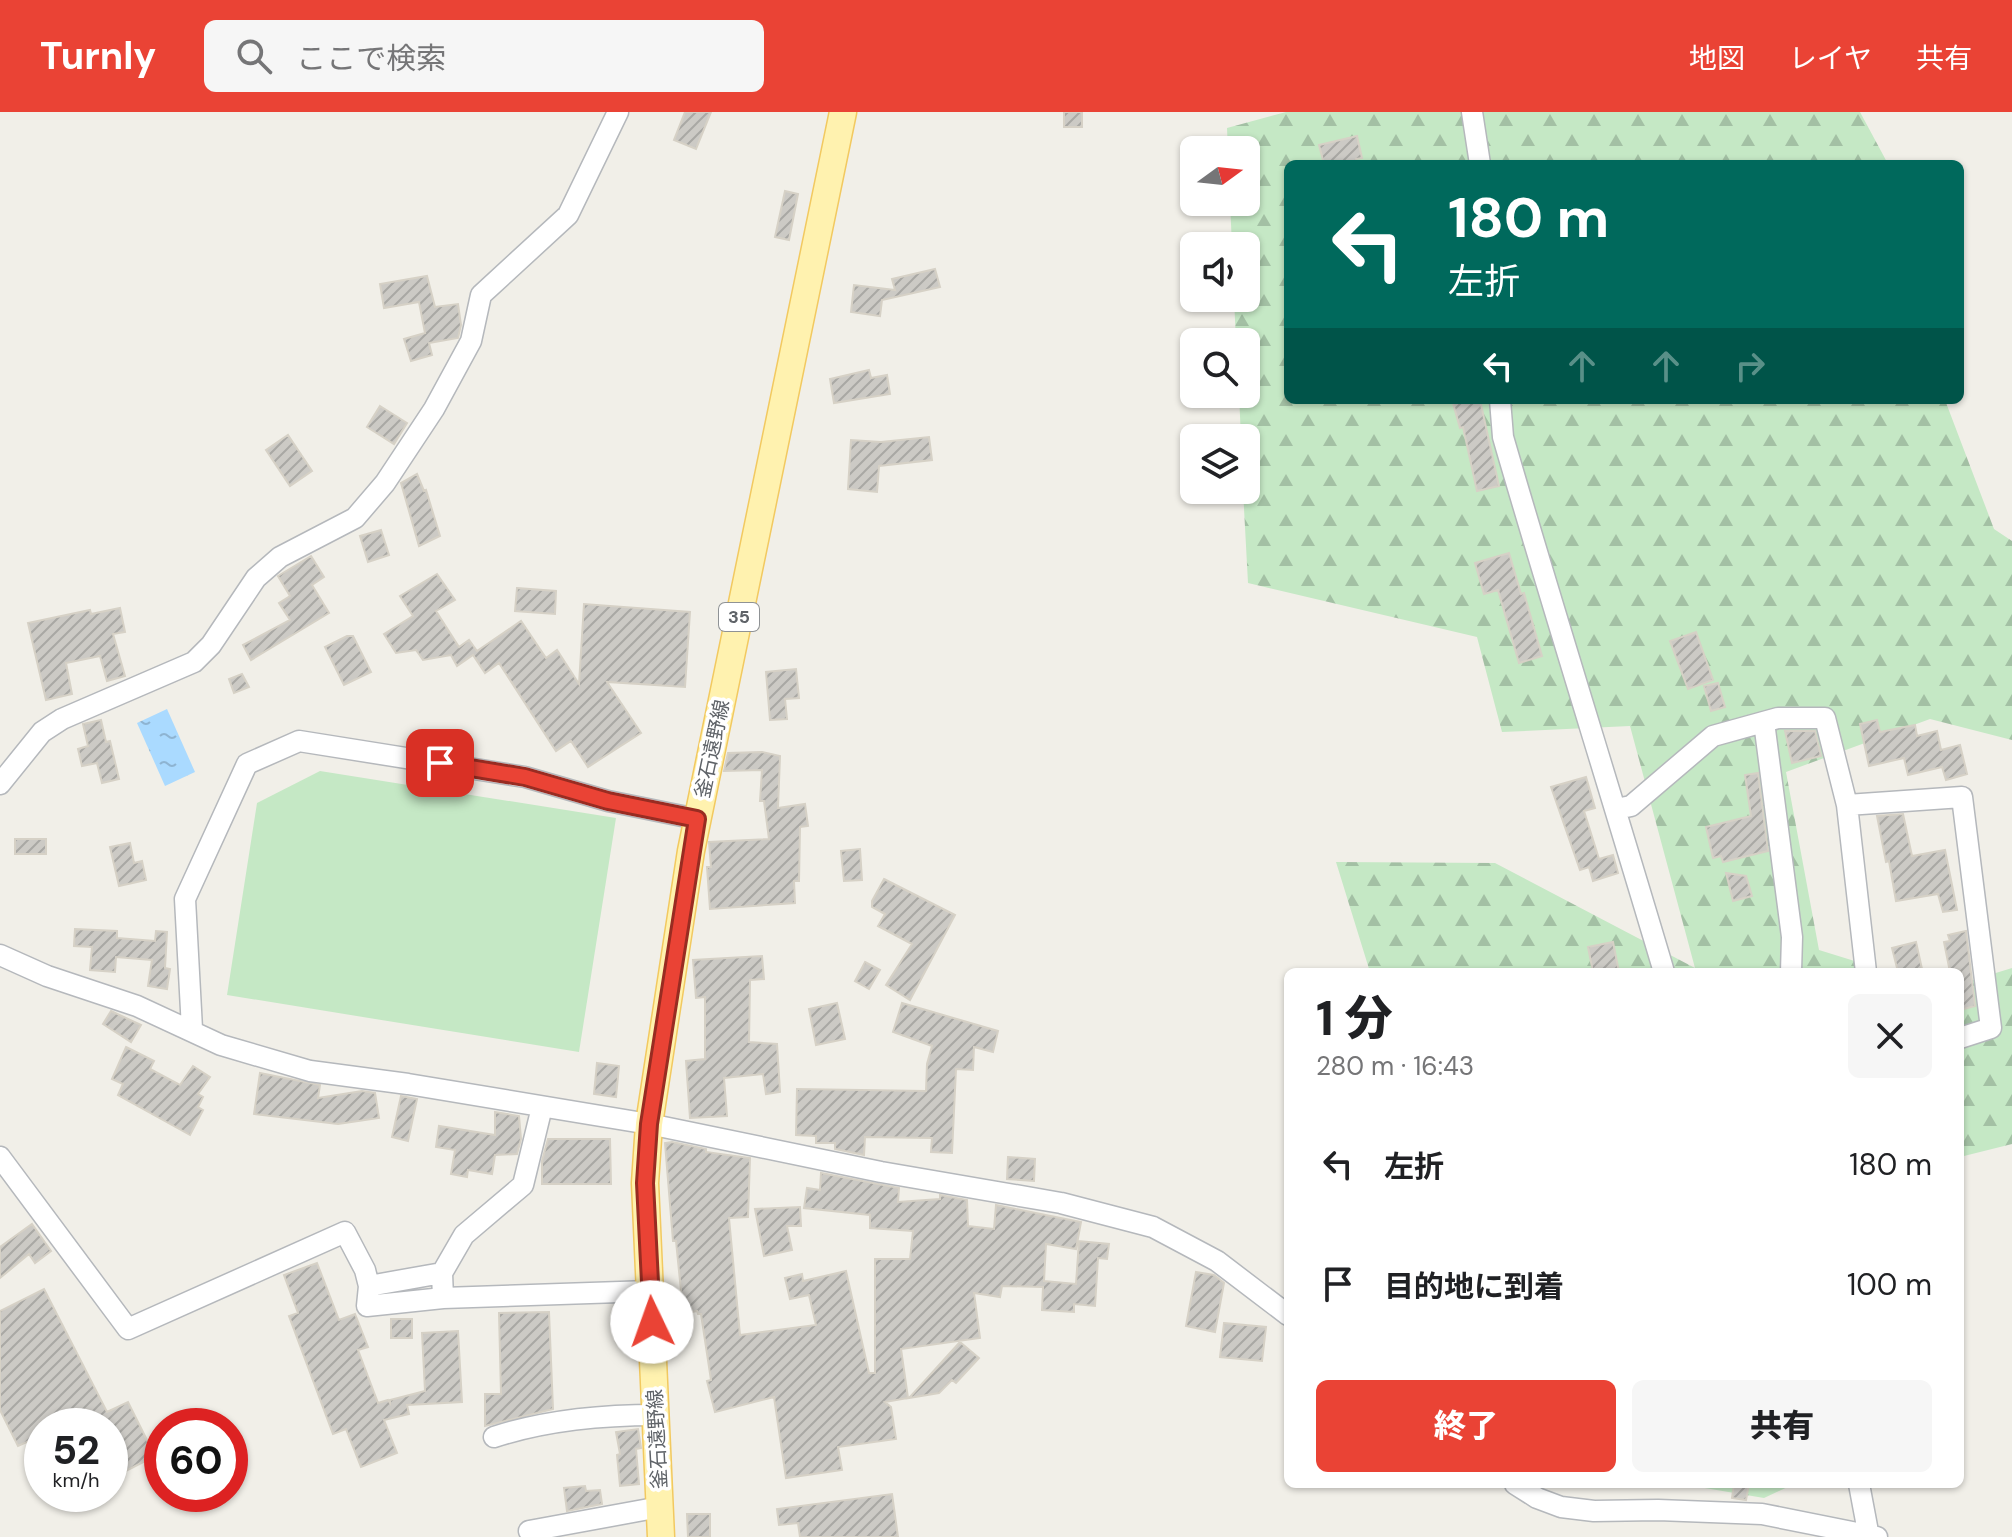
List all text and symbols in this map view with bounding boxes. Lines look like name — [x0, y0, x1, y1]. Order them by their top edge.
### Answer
search box — [204, 20, 764, 92]
text: Turnly — [40, 31, 156, 81]
icon: search — [232, 34, 276, 78]
text: ここで検索 — [296, 39, 446, 78]
text: 地図 — [1689, 40, 1745, 77]
text: レイヤ — [1789, 40, 1872, 77]
text: 共有 — [1916, 40, 1972, 77]
north arrow — [1180, 136, 1260, 216]
map controls — [1180, 136, 1260, 504]
text: 180 m — [1448, 181, 1609, 254]
icon: left — [1316, 192, 1420, 296]
button: sound — [1180, 232, 1260, 312]
text: 左折 — [1448, 258, 1520, 305]
button: search — [1180, 328, 1260, 408]
icon: left — [1476, 344, 1520, 388]
icon: ahead — [1560, 344, 1604, 388]
icon: ahead — [1644, 344, 1688, 388]
icon: right — [1728, 344, 1772, 388]
button: layers — [1180, 424, 1260, 504]
road number: 35 — [719, 603, 759, 631]
street label: 釜石遠野線 — [689, 697, 735, 801]
pin — [406, 729, 474, 797]
icon: arrive — [418, 741, 462, 785]
text: 1 分 — [1316, 987, 1393, 1050]
button: close — [1848, 994, 1932, 1078]
text: 280 m · 16:43 — [1316, 1049, 1474, 1083]
icon: left — [1316, 1142, 1360, 1186]
text: 180 m — [1849, 1145, 1932, 1184]
text: 左折 — [1384, 1147, 1444, 1186]
icon: arrive — [1316, 1262, 1360, 1306]
text: 100 m — [1847, 1265, 1932, 1304]
text: 目的地に到着 — [1384, 1267, 1564, 1306]
position arrow — [610, 1280, 694, 1364]
button: 終了 — [1316, 1380, 1616, 1472]
button: 共有 — [1632, 1380, 1932, 1472]
street label: 釜石遠野線 — [641, 1388, 673, 1490]
speed limit sign: 60 — [144, 1408, 248, 1512]
text: 52 — [52, 1424, 100, 1476]
text: km/h — [52, 1467, 100, 1493]

